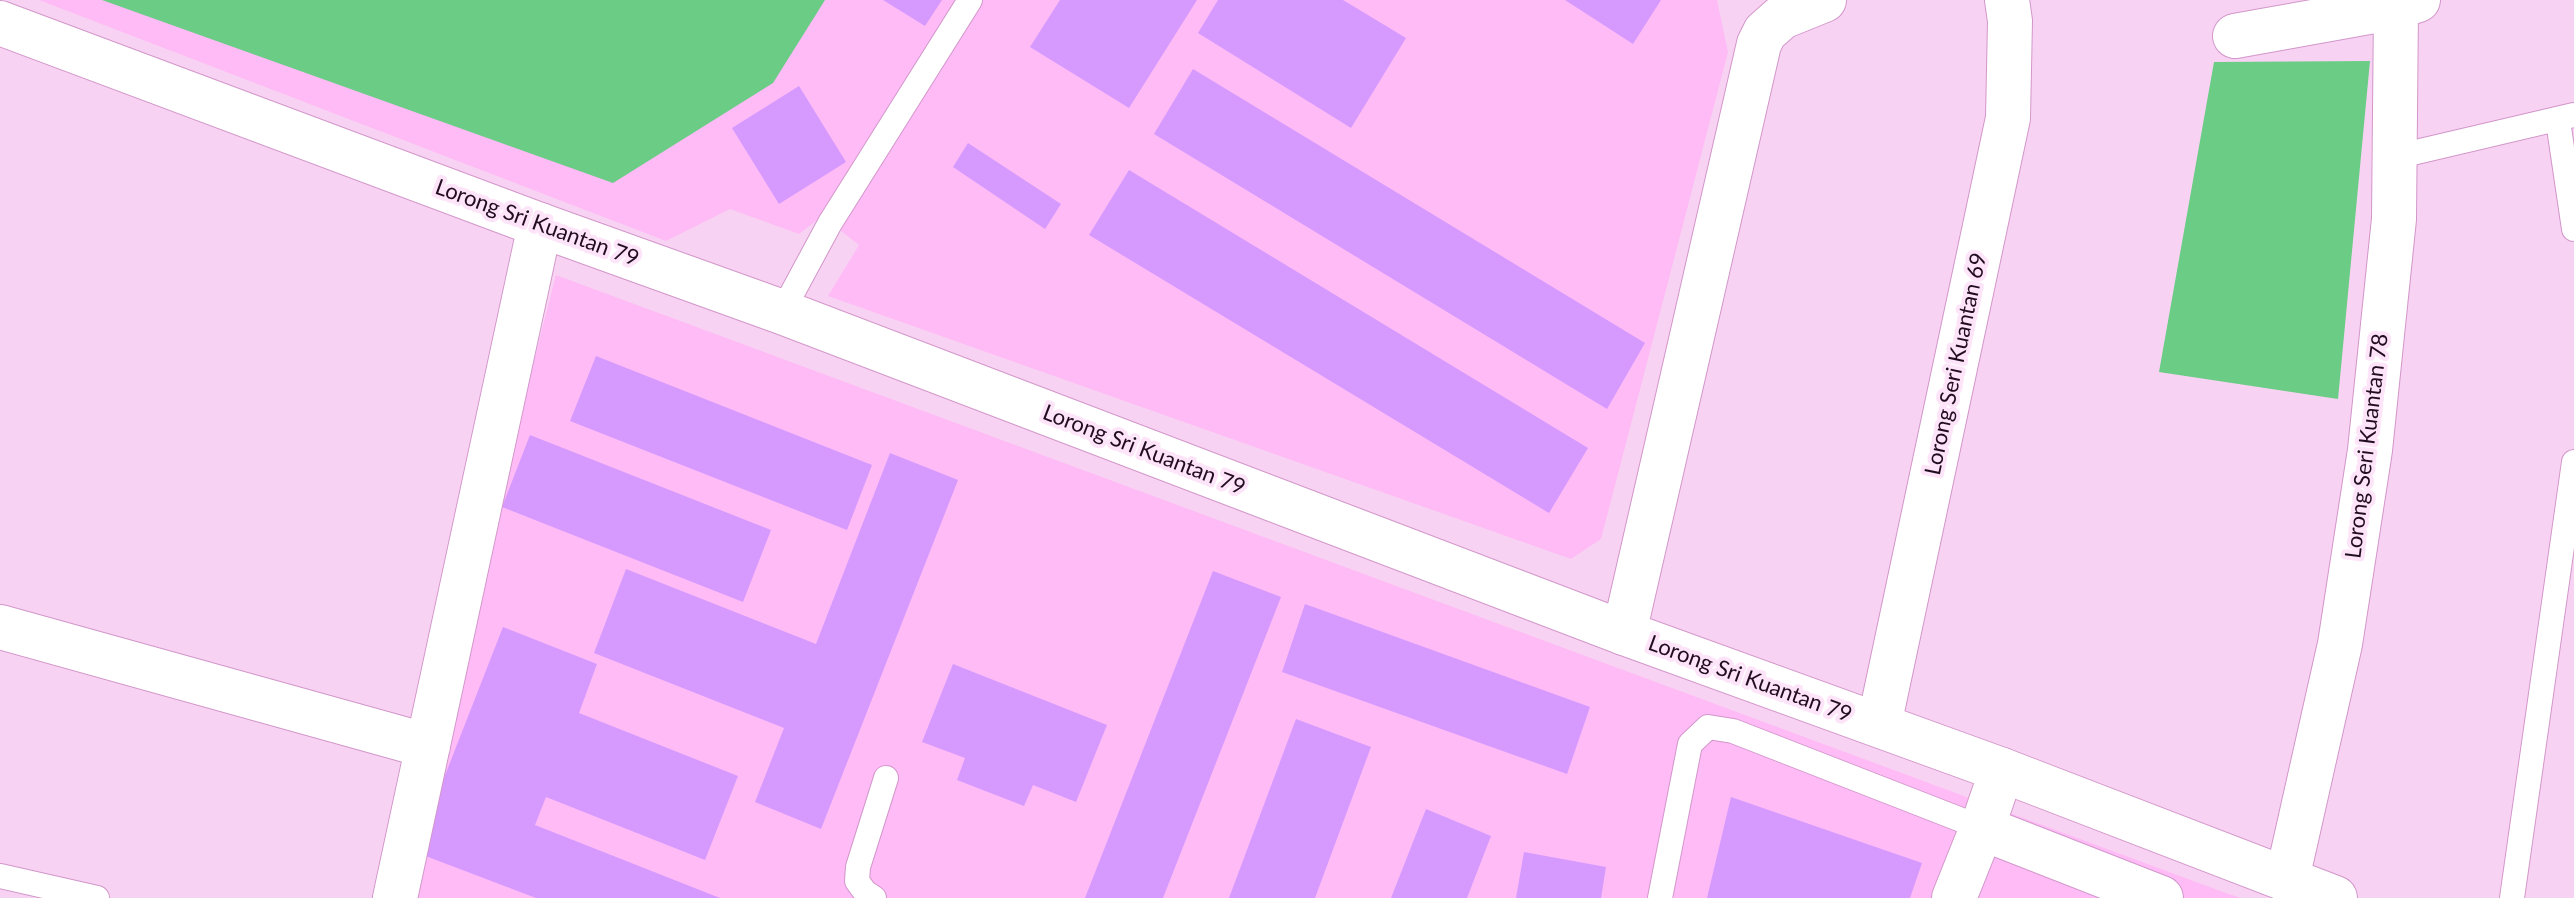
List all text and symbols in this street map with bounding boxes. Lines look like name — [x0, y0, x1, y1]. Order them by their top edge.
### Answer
street label: Lorong Sri Kuantan 79 — [432, 174, 642, 272]
street label: Lorong Seri Kuantan 69 — [1920, 251, 1992, 477]
street label: Lorong Seri Kuantan 78 — [2340, 332, 2394, 560]
street label: Lorong Sri Kuantan 79 — [1039, 399, 1249, 501]
street label: Lorong Sri Kuantan 79 — [1645, 630, 1855, 728]

